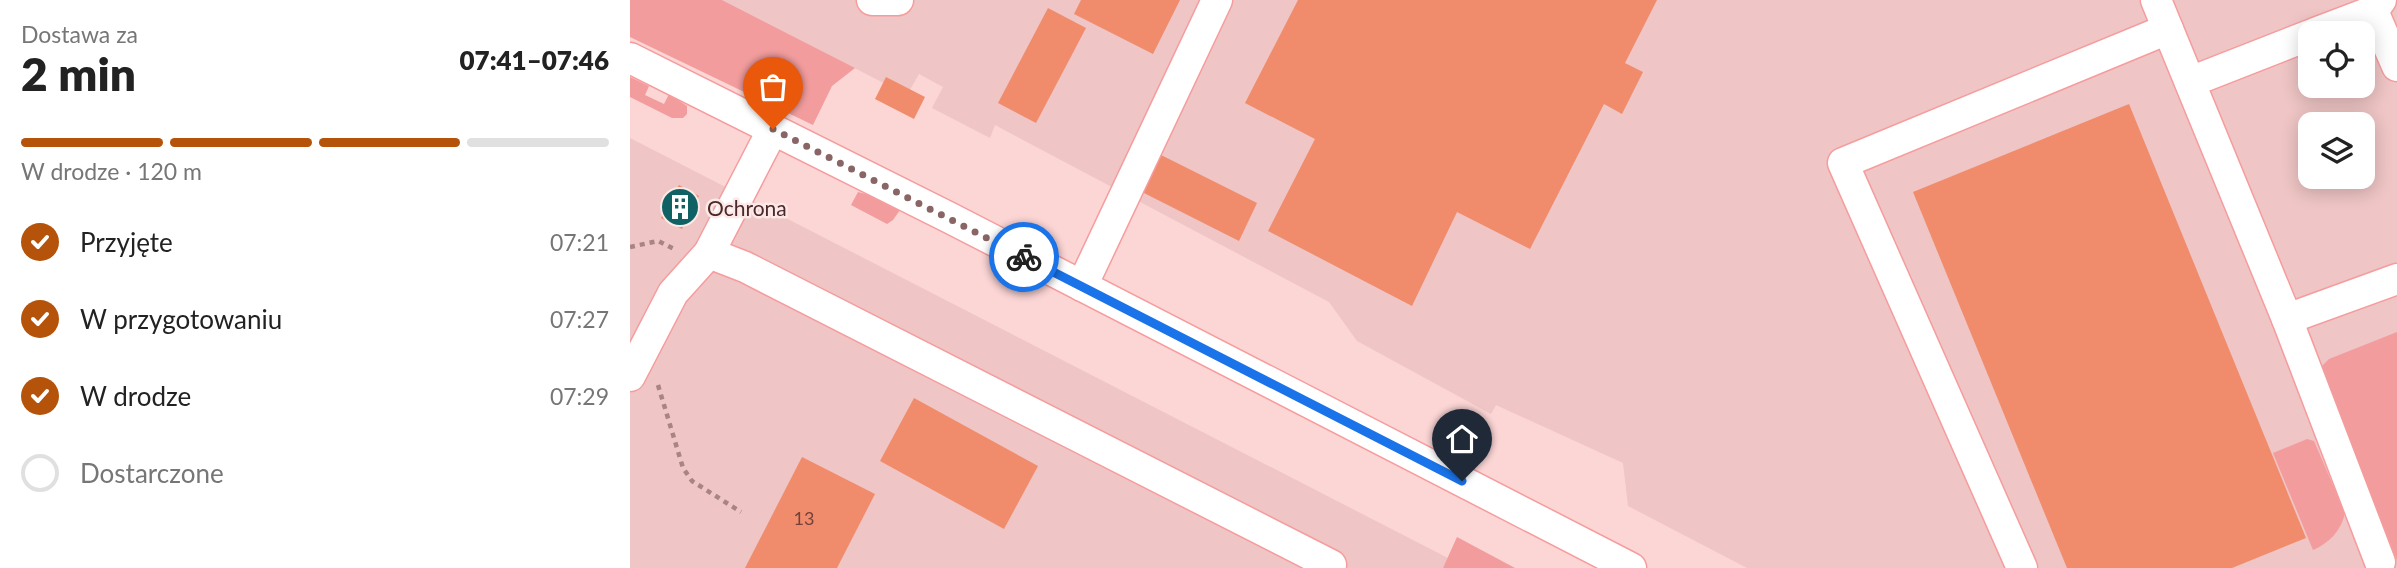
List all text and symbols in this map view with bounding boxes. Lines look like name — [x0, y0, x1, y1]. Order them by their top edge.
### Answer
text: Dostawa za — [21, 20, 138, 48]
map controls — [2298, 21, 2375, 189]
button: locate — [2298, 21, 2375, 98]
text: 07:41–07:46 — [459, 44, 609, 76]
text: 2 min — [21, 46, 136, 101]
pin — [743, 57, 803, 129]
icon: bag — [754, 68, 792, 106]
button: layers — [2298, 112, 2375, 189]
text: W drodze · 120 m — [21, 157, 202, 185]
building icon: Ochrona — [659, 186, 701, 228]
place label: Ochrona — [707, 195, 787, 220]
courier — [989, 222, 1059, 292]
icon: check — [21, 223, 59, 261]
text: Przyjęte — [80, 226, 173, 258]
text: 07:21 — [550, 228, 609, 256]
icon: bike — [1005, 238, 1043, 276]
icon: check — [21, 300, 59, 338]
text: W przygotowaniu — [80, 303, 282, 335]
text: 07:27 — [550, 305, 609, 333]
icon: check — [21, 377, 59, 415]
text: W drodze — [80, 380, 191, 412]
text: 07:29 — [550, 382, 609, 410]
pin — [1432, 409, 1492, 481]
icon: home — [1443, 420, 1481, 458]
text: Dostarczone — [80, 457, 224, 489]
house number: 13 — [794, 507, 814, 529]

